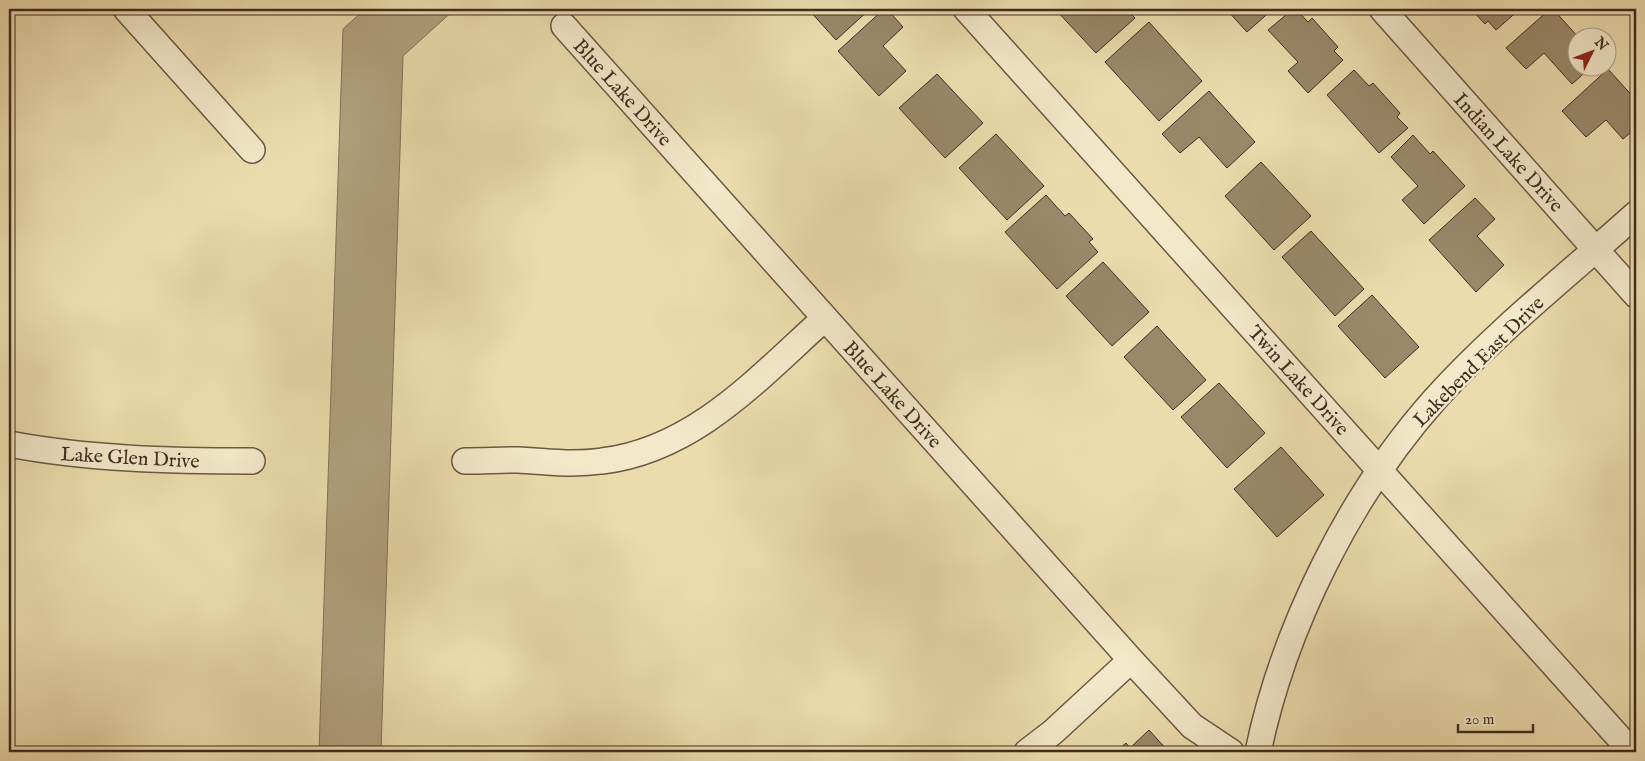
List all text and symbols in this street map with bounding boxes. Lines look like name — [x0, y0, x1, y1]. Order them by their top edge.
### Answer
north arrow — [1568, 28, 1618, 78]
text: N — [1590, 33, 1612, 54]
street label: Blue Lake Drive — [567, 34, 677, 152]
street label: Indian Lake Drive — [1448, 88, 1568, 218]
street label: Lakebend East Drive — [1408, 291, 1550, 433]
street label: Twin Lake Drive — [1242, 321, 1354, 441]
street label: Blue Lake Drive — [837, 336, 947, 454]
street label: Lake Glen Drive — [60, 442, 200, 475]
scale bar — [1458, 701, 1532, 733]
text: 20 m — [1465, 710, 1495, 729]

